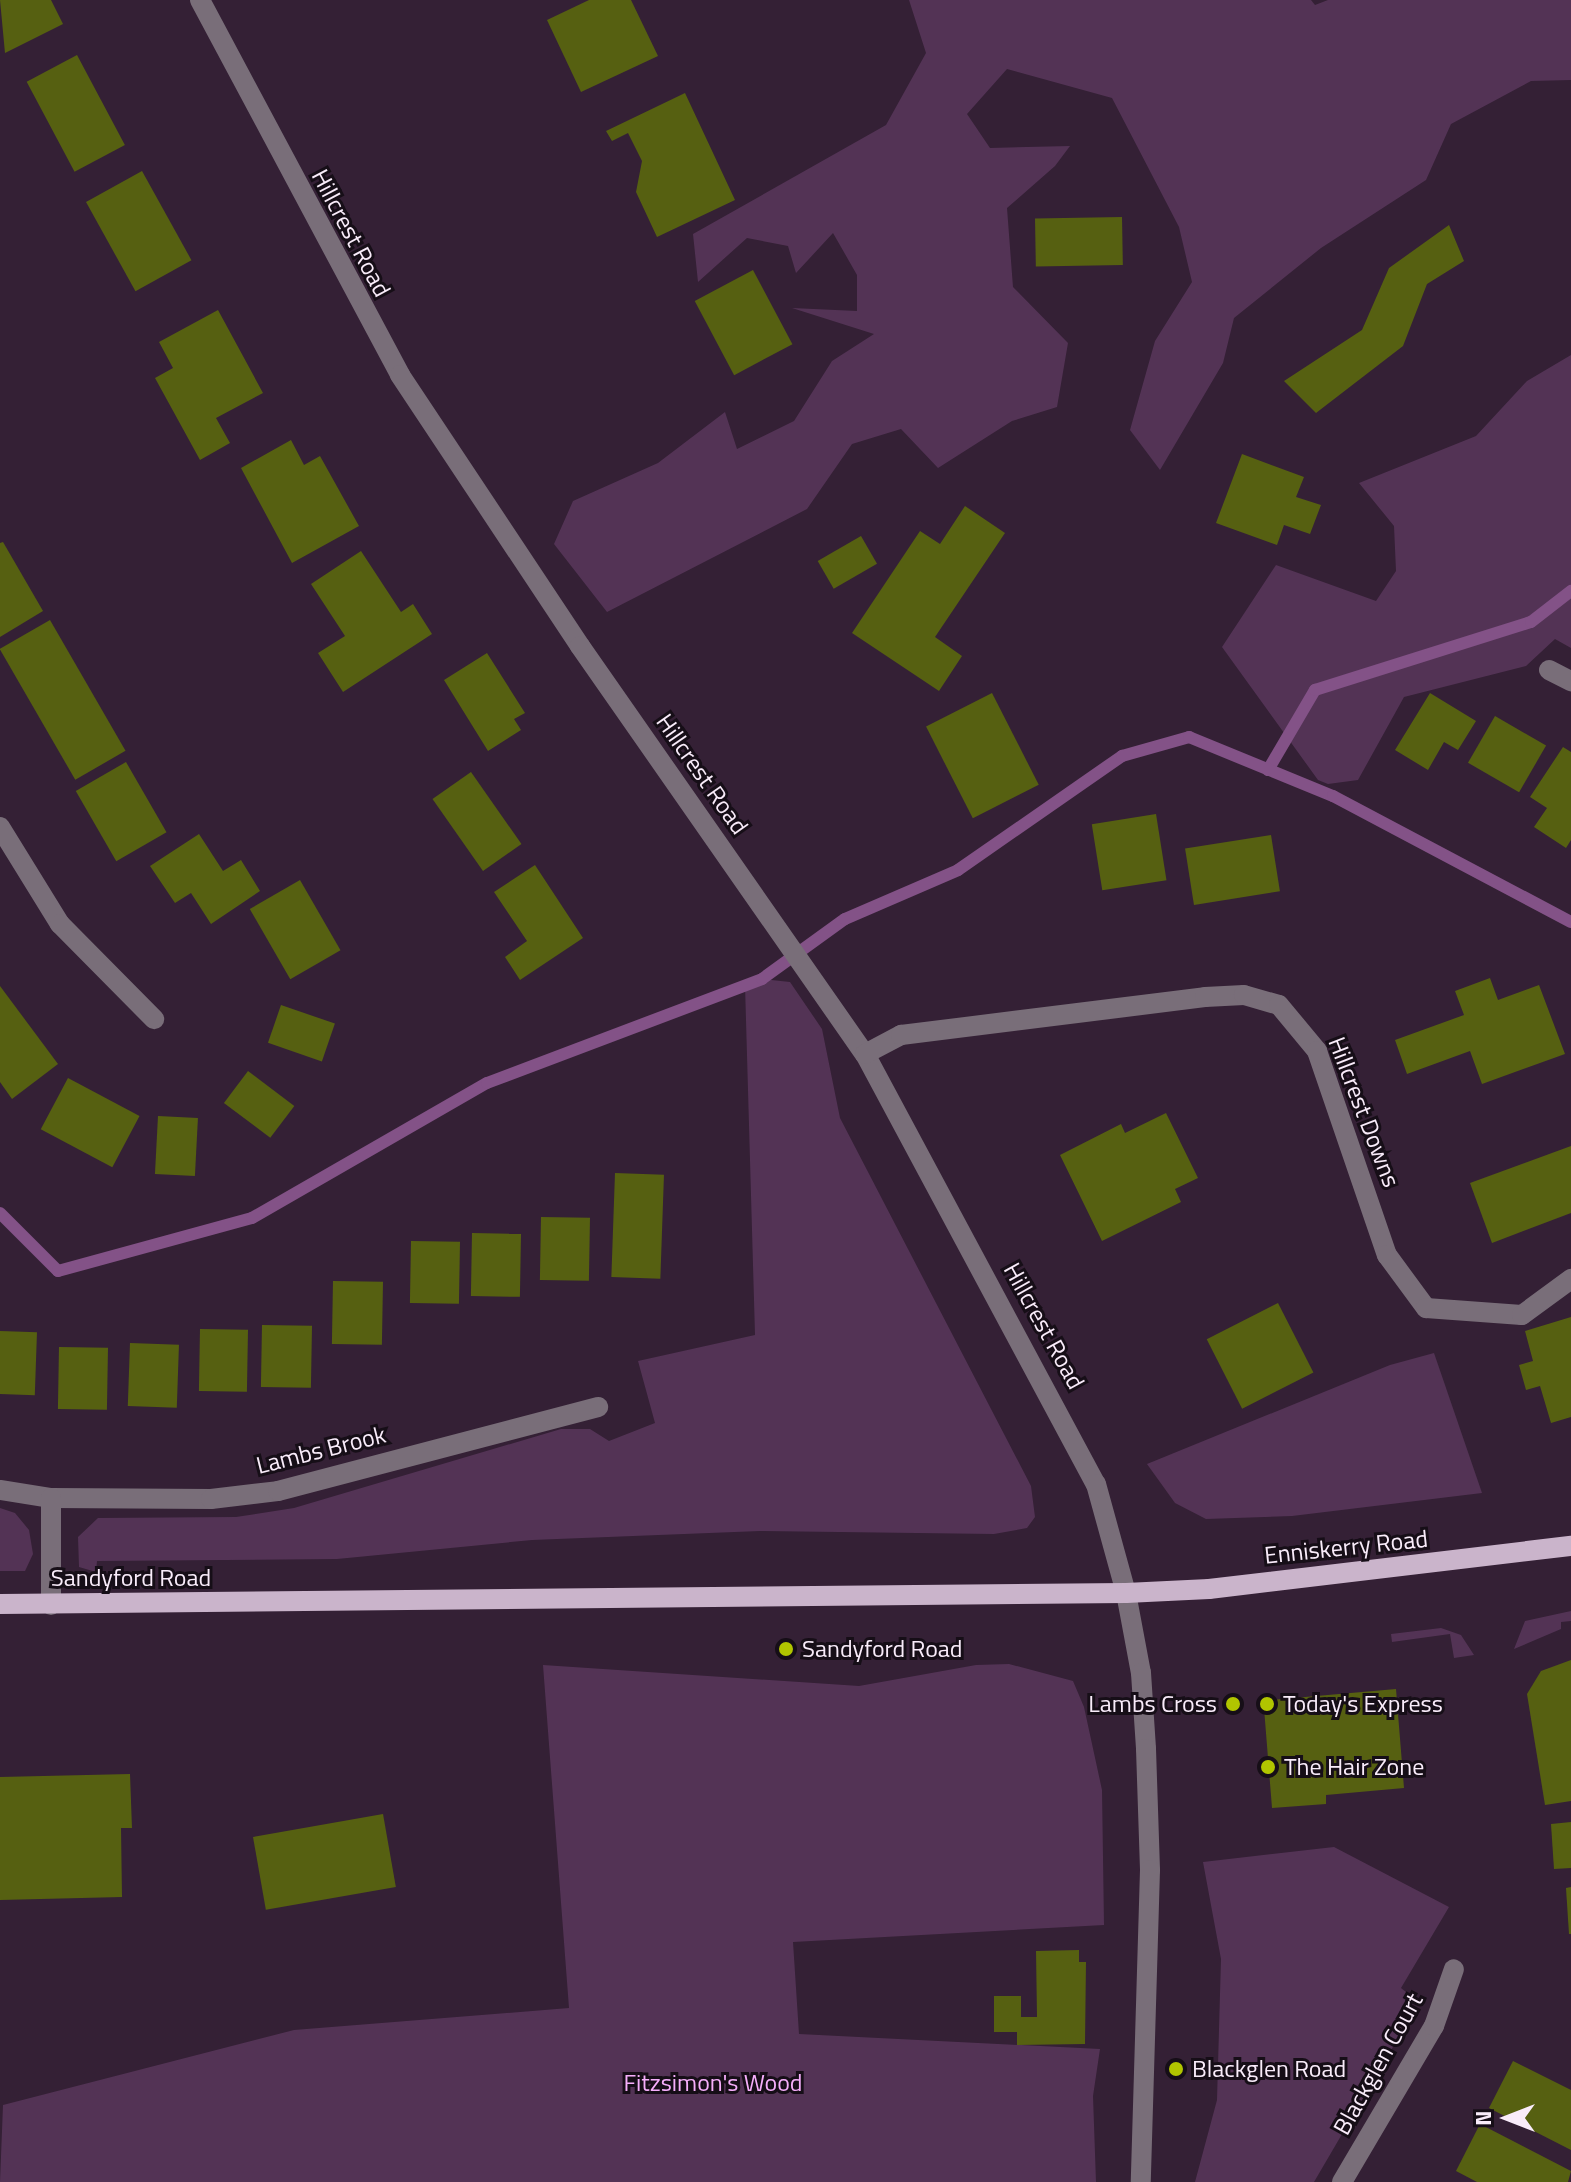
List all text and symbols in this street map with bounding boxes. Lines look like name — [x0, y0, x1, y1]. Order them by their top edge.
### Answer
street label: Hillcrest Road — [305, 164, 397, 302]
street label: Hillcrest Road — [650, 708, 754, 840]
street label: Hillcrest Downs — [1322, 1033, 1406, 1191]
street label: Hillcrest Road — [997, 1258, 1091, 1394]
street label: Lambs Brook — [253, 1420, 389, 1480]
street label: Enniskerry Road — [1263, 1524, 1429, 1570]
street label: Sandyford Road — [51, 1564, 211, 1592]
place label: Sandyford Road — [802, 1635, 963, 1663]
marker: Sandyford Road — [777, 1640, 795, 1658]
place label: Lambs Cross — [1088, 1690, 1217, 1718]
place label: Today's Express — [1283, 1690, 1443, 1718]
marker: Lambs Cross — [1224, 1695, 1242, 1713]
marker: Today's Express — [1258, 1695, 1276, 1713]
place label: The Hair Zone — [1284, 1753, 1424, 1781]
marker: The Hair Zone — [1259, 1758, 1277, 1776]
street label: Blackglen Court — [1327, 1988, 1429, 2140]
place label: Blackglen Road — [1192, 2055, 1346, 2083]
marker: Blackglen Road — [1167, 2060, 1185, 2078]
park label: Fitzsimon's Wood — [623, 2069, 803, 2097]
north arrow — [1467, 2078, 1547, 2158]
text: N — [1466, 2110, 1500, 2126]

